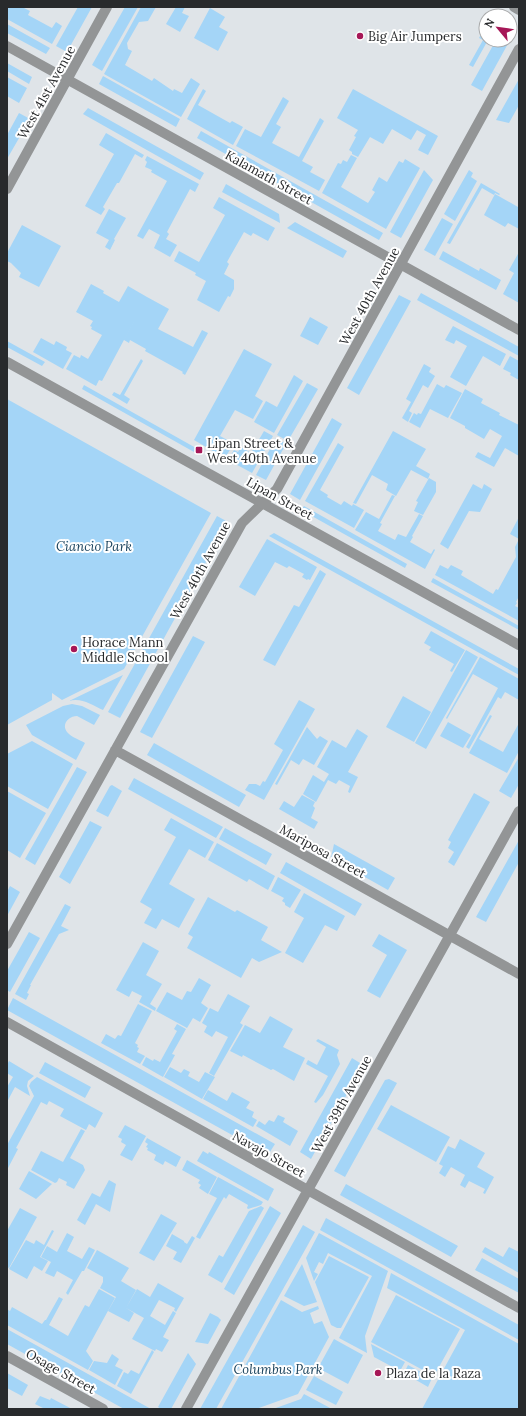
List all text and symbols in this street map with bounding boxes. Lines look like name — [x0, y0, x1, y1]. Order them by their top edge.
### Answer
north arrow — [478, 8, 518, 48]
text: N — [481, 16, 498, 30]
place label: Big Air Jumpers — [368, 28, 462, 45]
marker: Big Air Jumpers — [355, 31, 365, 41]
street label: West 41st Avenue — [14, 43, 79, 142]
street label: Kalamath Street — [222, 146, 315, 208]
street label: West 40th Avenue — [335, 244, 403, 348]
place label: Lipan Street & West 40th Avenue — [207, 435, 316, 467]
marker: Lipan Street & West 40th Avenue — [194, 445, 204, 455]
street label: Lipan Street — [243, 473, 316, 524]
street label: West 40th Avenue — [166, 518, 234, 622]
park label: Ciancio Park — [56, 538, 132, 555]
place label: Horace Mann Middle School — [82, 634, 168, 666]
marker: Horace Mann Middle School — [69, 644, 79, 654]
street label: Mariposa Street — [277, 821, 369, 882]
street label: West 39th Avenue — [308, 1052, 375, 1156]
street label: Navajo Street — [229, 1127, 308, 1181]
street label: Osage Street — [23, 1345, 99, 1398]
park label: Columbus Park — [233, 1361, 323, 1378]
place label: Plaza de la Raza — [386, 1365, 481, 1382]
marker: Plaza de la Raza — [373, 1368, 383, 1378]

